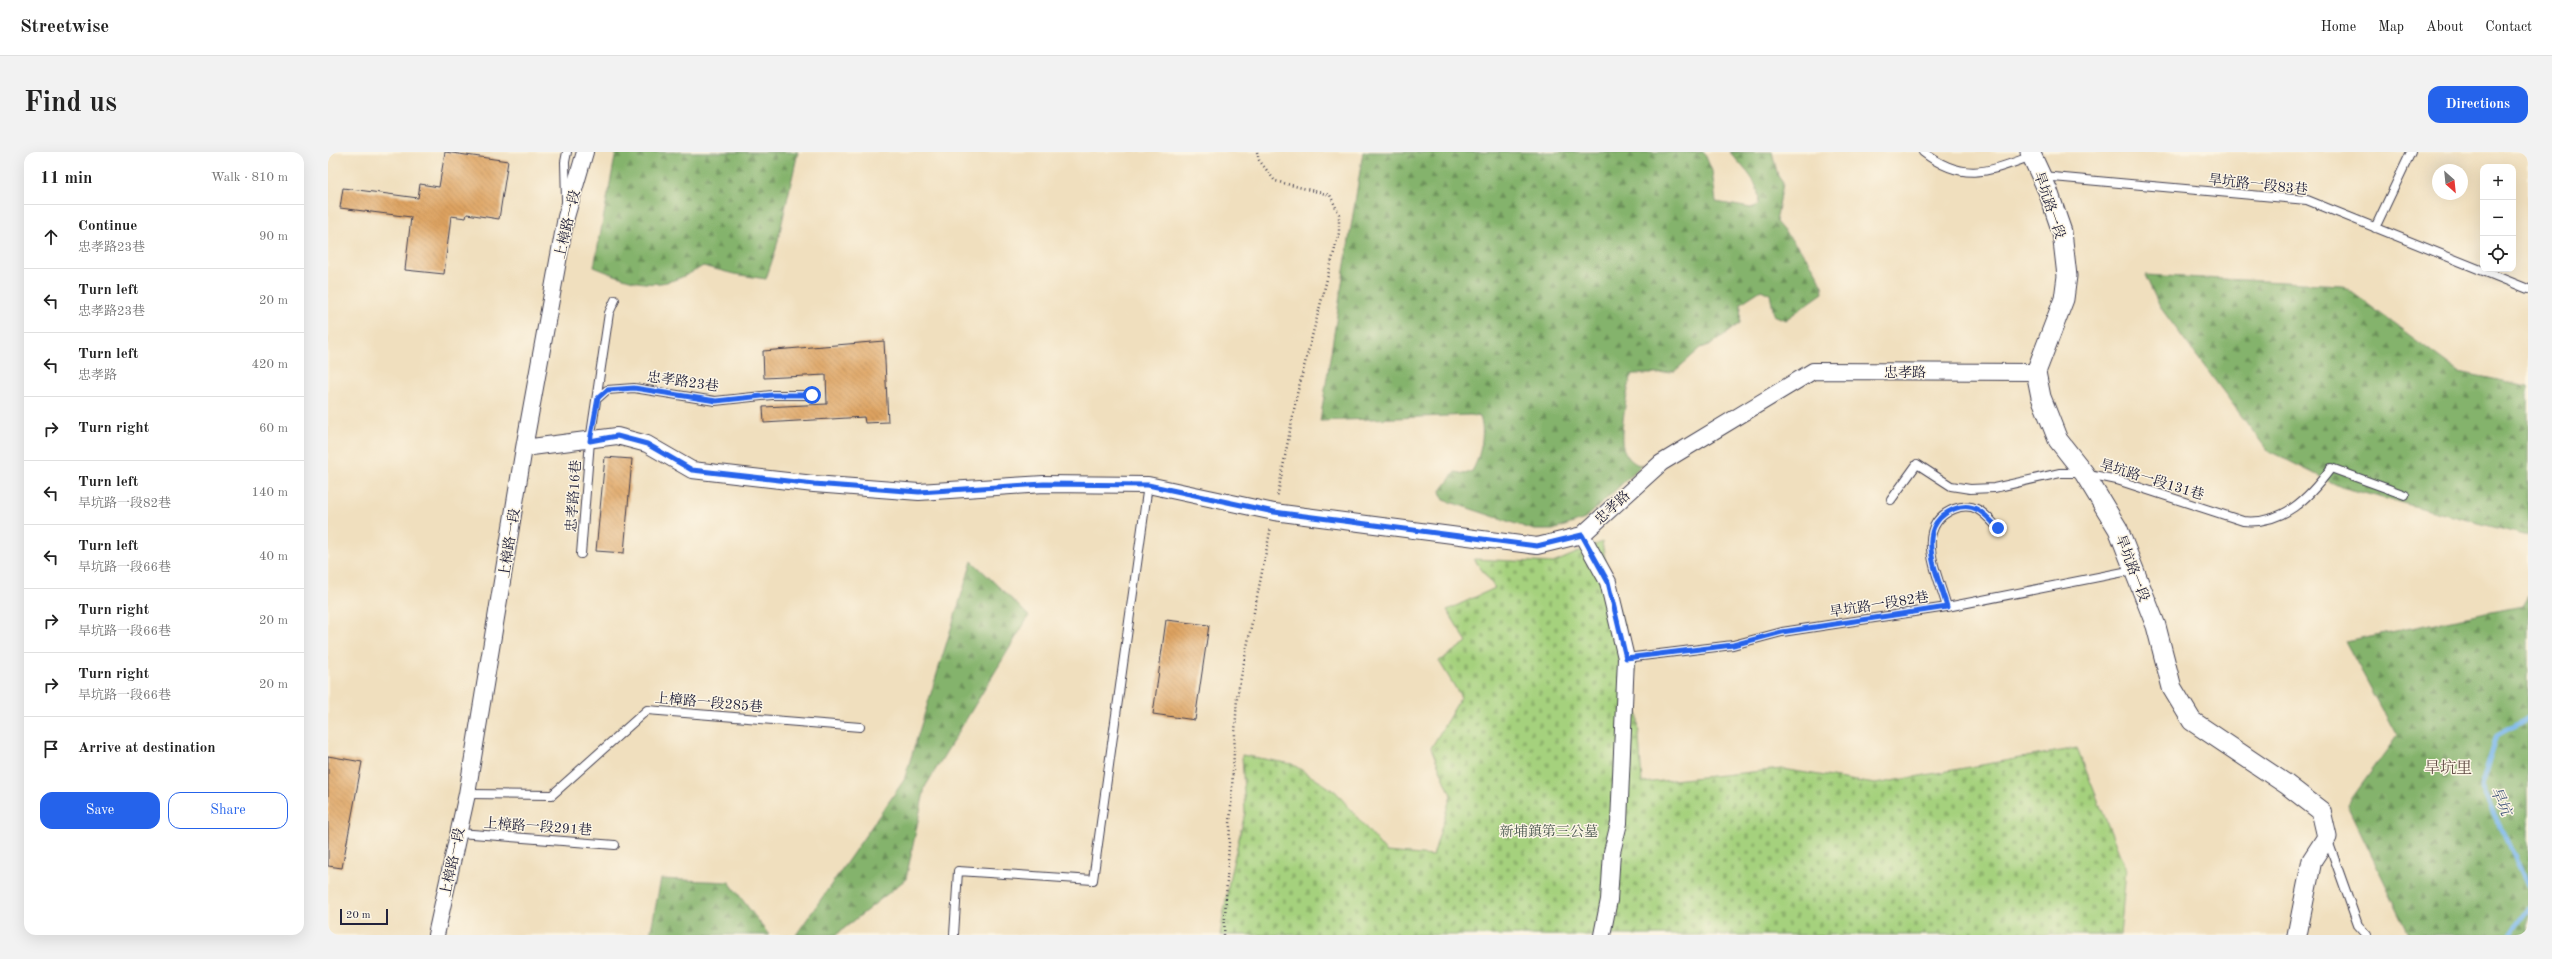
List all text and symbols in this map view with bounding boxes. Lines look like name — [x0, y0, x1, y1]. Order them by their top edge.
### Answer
text: Streetwise — [20, 18, 109, 37]
text: Home — [2321, 20, 2356, 34]
text: Map — [2378, 20, 2404, 34]
text: About — [2426, 20, 2463, 34]
text: Contact — [2485, 20, 2532, 34]
button: Directions — [2428, 86, 2528, 123]
text: Find us — [24, 90, 117, 118]
north arrow — [2432, 164, 2468, 200]
map controls — [2480, 164, 2516, 272]
button: + — [2480, 164, 2516, 200]
text: 11 min — [40, 170, 93, 187]
street label: 旱坑路一段 — [2031, 170, 2068, 241]
text: Walk · 810 m — [211, 171, 288, 184]
street label: 旱坑路一段83巷 — [2207, 172, 2309, 197]
street label: 上樟路一段 — [552, 188, 583, 260]
button: − — [2480, 200, 2516, 236]
text: Continue — [78, 219, 137, 234]
icon: ahead — [40, 226, 62, 248]
text: 90 m — [259, 230, 288, 243]
button: locate — [2480, 236, 2516, 272]
text: 忠孝路23巷 — [78, 241, 145, 254]
text: Turn left — [78, 283, 138, 298]
icon: left — [40, 290, 62, 312]
text: 20 m — [259, 294, 288, 307]
text: 忠孝路23巷 — [78, 305, 145, 318]
text: Turn left — [78, 347, 138, 362]
icon: left — [40, 354, 62, 376]
text: 420 m — [251, 358, 288, 371]
street label: 忠孝路 — [1884, 365, 1926, 380]
text: 忠孝路 — [78, 369, 117, 382]
street label: 忠孝路23巷 — [646, 369, 720, 394]
route start — [803, 386, 821, 404]
icon: right — [40, 418, 62, 440]
text: Turn right — [78, 421, 149, 436]
text: 60 m — [259, 422, 288, 435]
street label: 旱坑路一段131巷 — [2098, 456, 2206, 502]
street label: 忠孝路16巷 — [563, 459, 584, 533]
text: Turn left — [78, 475, 138, 490]
icon: left — [40, 482, 62, 504]
text: 140 m — [251, 486, 288, 499]
street label: 忠孝路 — [1592, 488, 1633, 527]
text: 旱坑路一段82巷 — [78, 497, 171, 510]
street label: 上樟路一段 — [497, 507, 522, 579]
route end — [1989, 519, 2007, 537]
street label: 旱坑路一段 — [2113, 533, 2152, 604]
text: Turn left — [78, 539, 138, 554]
icon: left — [40, 546, 62, 568]
text: 40 m — [259, 550, 288, 563]
text: 旱坑路一段66巷 — [78, 561, 171, 574]
street label: 旱坑路一段82巷 — [1828, 589, 1930, 620]
text: Turn right — [78, 603, 149, 618]
icon: right — [40, 610, 62, 632]
text: 20 m — [259, 614, 288, 627]
text: 旱坑路一段66巷 — [78, 625, 171, 638]
text: Turn right — [78, 667, 149, 682]
icon: right — [40, 674, 62, 696]
text: 20 m — [259, 678, 288, 691]
text: 旱坑路一段66巷 — [78, 689, 171, 702]
street label: 上樟路一段285巷 — [654, 690, 764, 715]
icon: arrive — [40, 738, 62, 760]
text: Arrive at destination — [78, 741, 216, 756]
district label: 旱坑里 — [2424, 759, 2472, 777]
water label: 旱坑 — [2487, 784, 2515, 820]
button: Save — [40, 792, 160, 829]
button: Share — [168, 792, 288, 829]
street label: 上樟路一段291巷 — [483, 815, 593, 838]
park label: 新埔鎮第三公墓 — [1500, 824, 1598, 839]
street label: 上樟路一段 — [438, 826, 467, 898]
scale bar — [340, 907, 388, 926]
text: 20 m — [346, 910, 371, 921]

